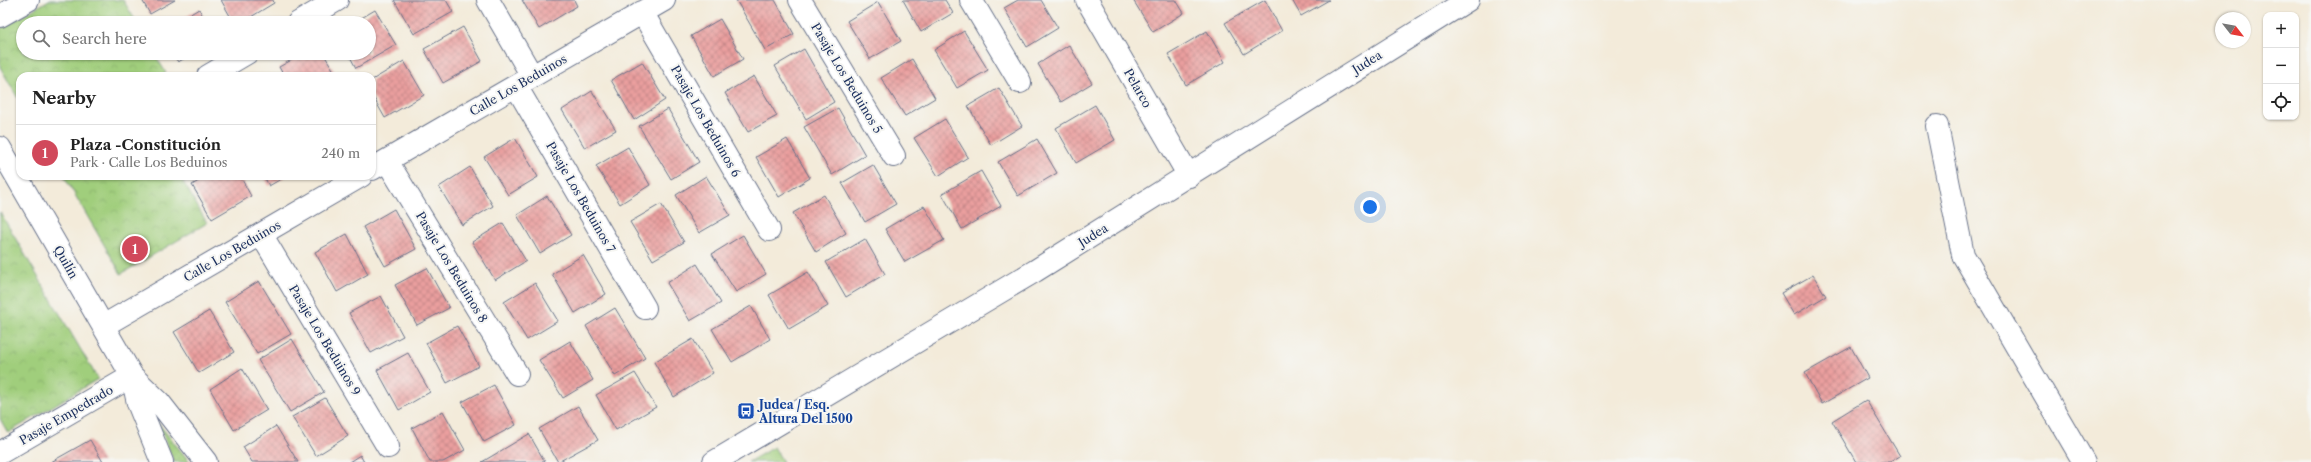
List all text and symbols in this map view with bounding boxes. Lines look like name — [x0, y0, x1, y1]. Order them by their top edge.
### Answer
north arrow — [2215, 12, 2251, 48]
map controls — [2263, 12, 2299, 120]
button: + — [2263, 12, 2299, 48]
search box — [16, 16, 376, 60]
street label: Pasaje Los Beduinos 5 — [808, 20, 886, 136]
icon: search — [30, 27, 52, 49]
text: Search here — [62, 29, 147, 48]
street label: Judea — [1348, 47, 1385, 78]
button: − — [2263, 48, 2299, 84]
street label: Calle Los Beduinos — [467, 51, 569, 119]
street label: Pasaje Los Beduinos 6 — [668, 63, 744, 179]
street label: Pelarco — [1121, 66, 1155, 110]
button: locate — [2263, 84, 2299, 120]
text: Nearby — [32, 88, 96, 108]
text: Plaza -Constitución — [70, 135, 221, 154]
street label: Pasaje Los Beduinos 7 — [543, 139, 619, 255]
text: 1 — [42, 145, 48, 161]
text: 240 m — [321, 145, 360, 161]
text: Park · Calle Los Beduinos — [70, 154, 228, 170]
your location — [1360, 197, 1380, 217]
street label: Pasaje Los Beduinos 8 — [413, 209, 491, 325]
street label: Calle Los Beduinos — [181, 217, 283, 285]
street label: Judea — [1074, 220, 1111, 251]
pin: 1 — [122, 234, 148, 264]
street label: Quilín — [51, 243, 82, 282]
street label: Pasaje Los Beduinos 9 — [286, 282, 364, 398]
street label: Pasaje Empedrado — [16, 382, 116, 448]
place label: Judea / Esq. Altura Del 1500 — [757, 397, 853, 426]
bus stop icon: Judea / Esq. Altura Del 1500 — [736, 401, 756, 421]

